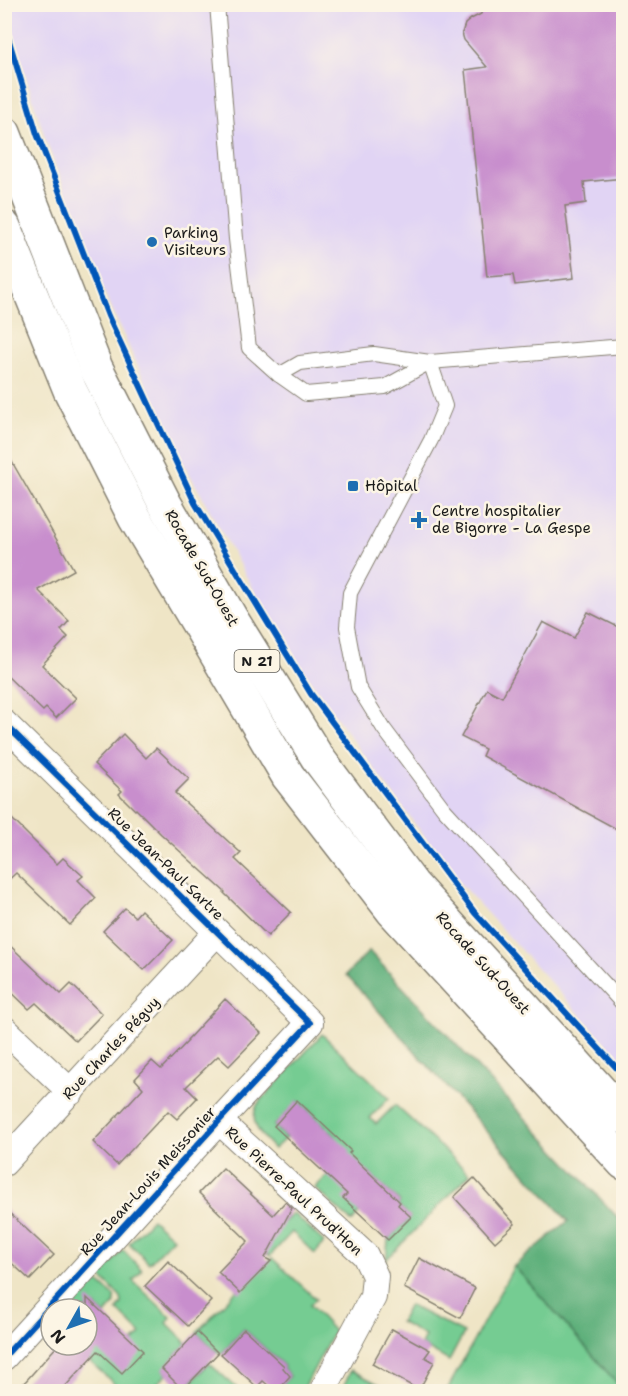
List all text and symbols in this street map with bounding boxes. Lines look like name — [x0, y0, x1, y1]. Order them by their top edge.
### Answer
place label: Parking Visiteurs — [164, 223, 226, 260]
marker: Parking Visiteurs — [145, 235, 159, 249]
place label: Hôpital — [365, 476, 418, 496]
marker: Hôpital — [346, 479, 360, 493]
place label: Centre hospitalier de Bigorre - La Gespe — [432, 501, 591, 538]
street label: Rocade Sud-Ouest — [160, 506, 244, 630]
marker: Centre hospitalier de Bigorre - La Gespe — [410, 511, 428, 529]
road number: N 21 — [234, 650, 280, 672]
street label: Rue Jean-Paul Sartre — [104, 803, 228, 925]
street label: Rocade Sud-Ouest — [431, 907, 535, 1019]
street label: Rue Charles Péguy — [58, 992, 164, 1104]
street label: Rue Jean-Louis Meissonier — [76, 1102, 220, 1260]
street label: Rue Pierre-Paul Prud'Hon — [221, 1122, 367, 1260]
north arrow — [39, 1297, 99, 1357]
text: N — [46, 1325, 70, 1348]

